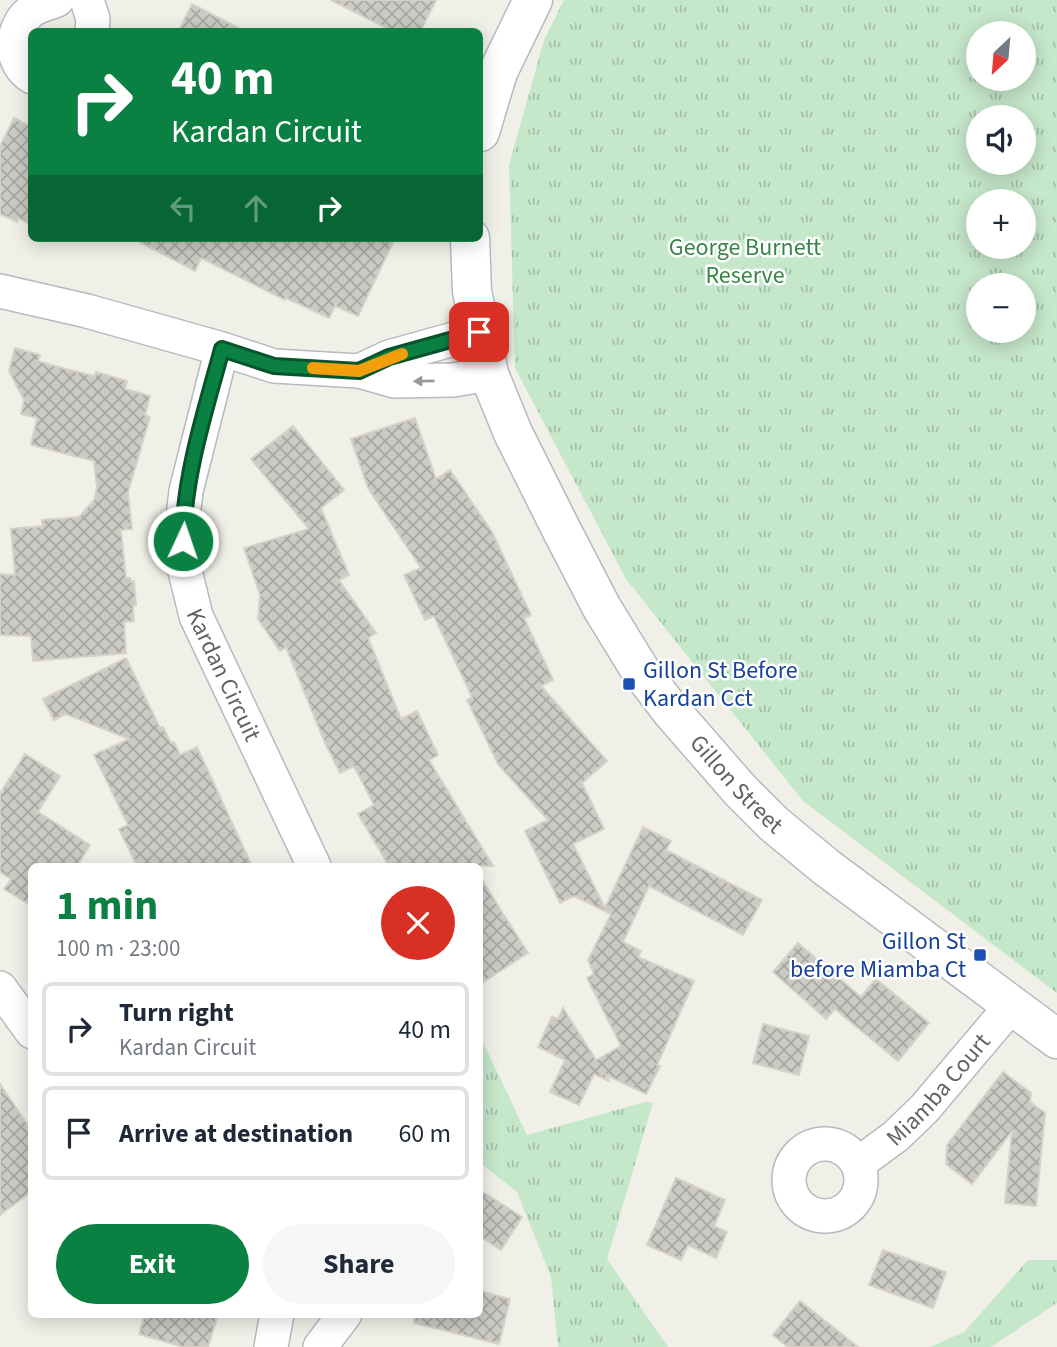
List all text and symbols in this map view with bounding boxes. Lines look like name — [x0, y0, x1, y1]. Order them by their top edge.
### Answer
north arrow — [966, 21, 1036, 91]
map controls — [966, 21, 1036, 343]
text: 40 m — [171, 44, 275, 114]
icon: right — [56, 56, 147, 147]
button: sound — [966, 105, 1036, 175]
text: Kardan Circuit — [171, 109, 362, 155]
icon: left — [164, 189, 202, 227]
icon: ahead — [237, 189, 275, 227]
icon: right — [310, 189, 348, 227]
button: + — [966, 189, 1036, 259]
park label: George Burnett Reserve — [669, 230, 821, 293]
button: − — [966, 273, 1036, 343]
pin — [449, 302, 509, 362]
icon: arrive — [460, 313, 498, 351]
one-way arrow — [412, 375, 434, 387]
position arrow — [146, 504, 220, 578]
street label: Kardan Circuit — [177, 603, 270, 747]
place label: Gillon St Before Kardan Cct — [643, 653, 798, 716]
marker: Gillon St Before Kardan Cct — [621, 676, 637, 692]
street label: Gillon Street — [681, 727, 790, 842]
text: 1 min — [56, 876, 158, 936]
button: close — [381, 886, 455, 960]
place label: Gillon St before Miamba Ct — [790, 924, 966, 987]
text: 100 m · 23:00 — [56, 932, 180, 965]
marker: Gillon St before Miamba Ct — [972, 947, 988, 963]
text: Turn right — [119, 994, 234, 1031]
icon: right — [60, 1010, 98, 1048]
text: 40 m — [398, 1011, 451, 1048]
street label: Miamba Court — [878, 1026, 999, 1154]
text: Kardan Circuit — [119, 1031, 256, 1064]
icon: arrive — [60, 1114, 98, 1152]
text: Arrive at destination — [119, 1115, 353, 1152]
text: 60 m — [398, 1115, 451, 1152]
button: Exit — [56, 1224, 249, 1304]
button: Share — [263, 1224, 455, 1304]

